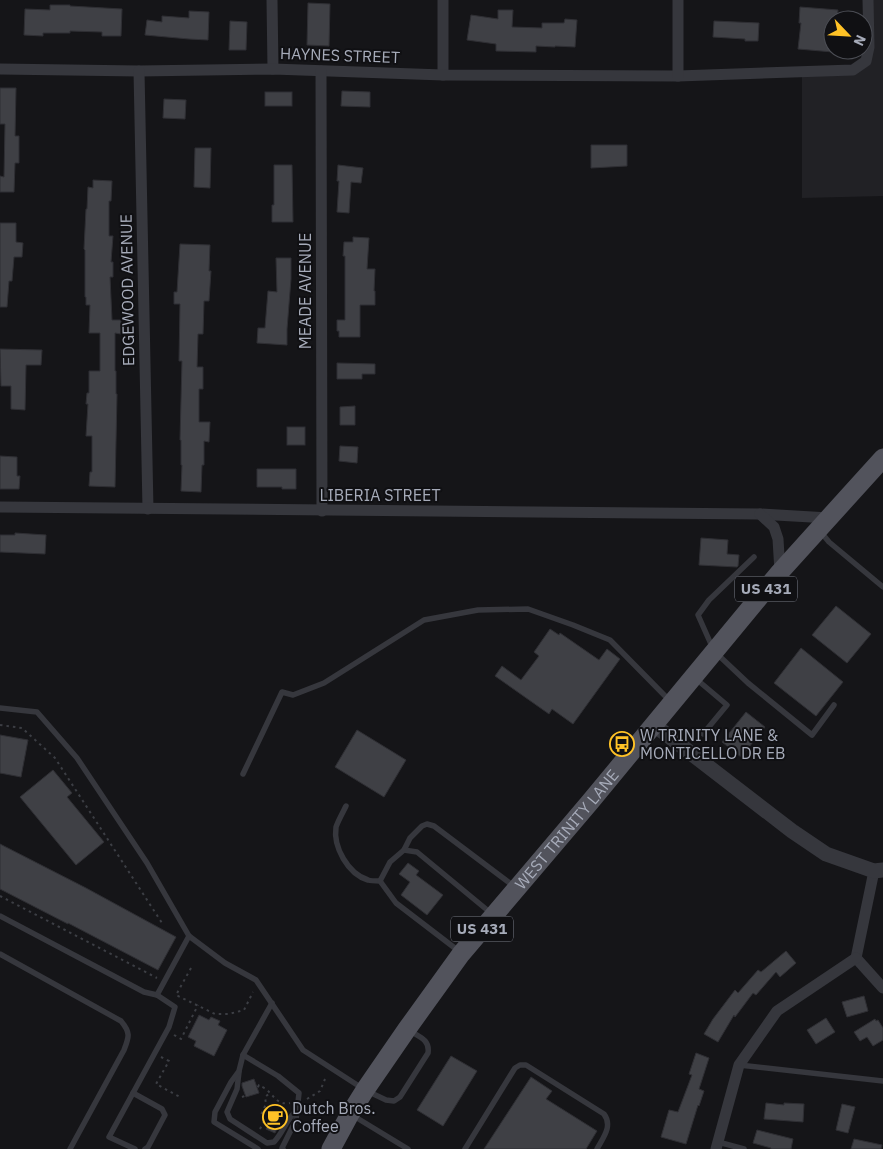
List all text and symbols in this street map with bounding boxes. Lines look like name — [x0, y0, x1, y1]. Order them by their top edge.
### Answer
north arrow — [823, 10, 873, 60]
text: N — [849, 32, 870, 49]
street label: HAYNES STREET — [280, 43, 400, 67]
street label: EDGEWOOD AVENUE — [116, 214, 138, 366]
street label: MEADE AVENUE — [295, 233, 315, 349]
street label: LIBERIA STREET — [319, 485, 441, 505]
road number: US 431 — [735, 576, 797, 602]
place label: W TRINITY LANE & MONTICELLO DR EB — [640, 725, 786, 763]
bus stop icon: W TRINITY LANE & MONTICELLO DR EB — [609, 731, 635, 757]
street label: WEST TRINITY LANE — [510, 765, 623, 893]
road number: US 431 — [451, 916, 513, 942]
place label: Dutch Bros. Coffee — [292, 1098, 376, 1136]
cafe icon: Dutch Bros. Coffee — [262, 1104, 288, 1130]

